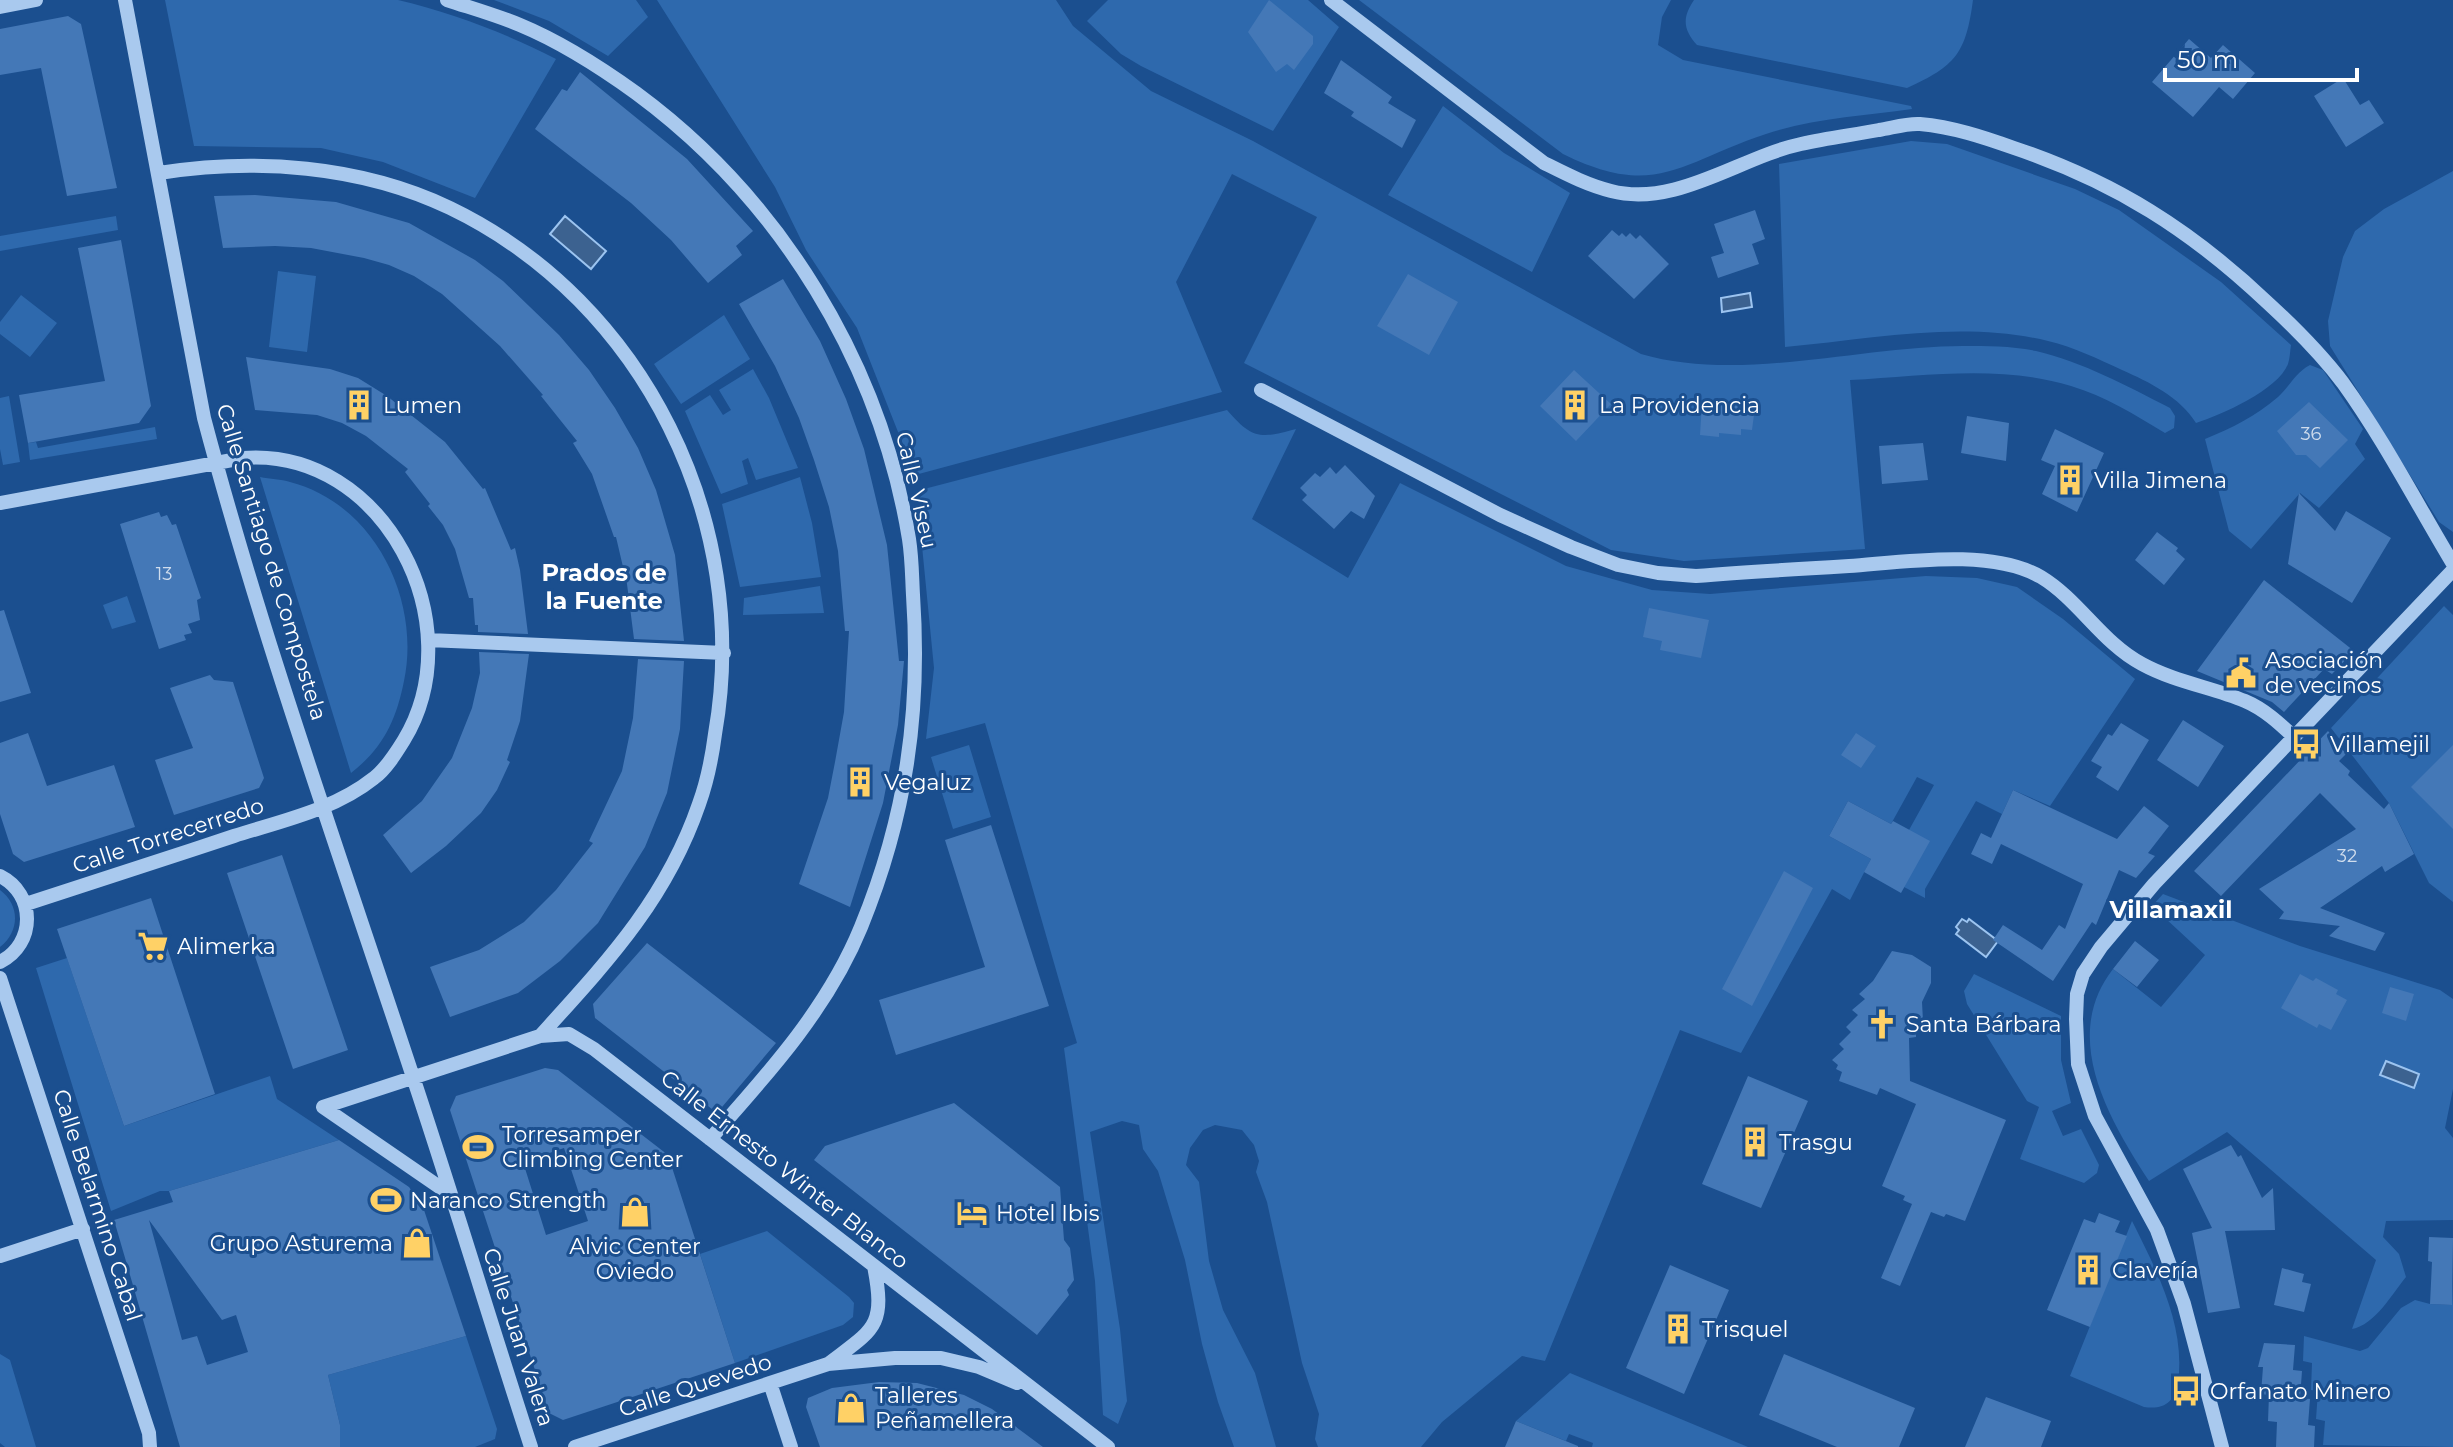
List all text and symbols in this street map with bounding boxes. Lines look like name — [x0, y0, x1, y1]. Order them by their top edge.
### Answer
scale bar — [2165, 32, 2357, 82]
text: 50 m — [2177, 45, 2238, 74]
building icon: Lumen — [342, 388, 376, 422]
building icon: La Providencia — [1558, 388, 1592, 422]
place label: Lumen — [383, 392, 462, 419]
place label: La Providencia — [1599, 392, 1760, 419]
street label: Calle Santiago de Compostela — [210, 401, 333, 724]
house number: 36 — [2300, 423, 2322, 445]
street label: Calle Viseu — [890, 429, 943, 551]
building icon: Villa Jimena — [2053, 463, 2087, 497]
place label: Villa Jimena — [2094, 467, 2227, 494]
district label: Prados de la Fuente — [541, 558, 667, 615]
house number: 13 — [156, 563, 172, 585]
place label: Asociación de vecinos — [2265, 647, 2383, 699]
public building icon: Asociación de vecinos — [2224, 656, 2258, 690]
bus stop icon: Villamejil — [2289, 727, 2323, 761]
place label: Villamejil — [2330, 731, 2430, 758]
building icon: Vegaluz — [843, 765, 877, 799]
place label: Vegaluz — [884, 769, 971, 796]
street label: Calle Torrecerredo — [69, 792, 267, 879]
house number: 32 — [2337, 845, 2357, 867]
district label: Villamaxil — [2109, 895, 2232, 924]
supermarket icon: Alimerka — [136, 929, 170, 963]
place label: Alimerka — [177, 933, 276, 960]
church icon: Santa Bárbara — [1865, 1007, 1899, 1041]
place label: Santa Bárbara — [1906, 1011, 2062, 1038]
street label: Calle Ernesto Winter Blanco — [655, 1064, 914, 1275]
street label: Calle Belarmino Cabal — [47, 1086, 148, 1325]
place label: Torresamper Climbing Center — [502, 1121, 683, 1173]
building icon: Trasgu — [1738, 1125, 1772, 1159]
place label: Trasgu — [1779, 1129, 1853, 1156]
sports icon: Torresamper Climbing Center — [461, 1130, 495, 1164]
sports icon: Naranco Strength — [369, 1183, 403, 1217]
place label: Naranco Strength — [410, 1187, 606, 1214]
shop icon: Alvic Center Oviedo — [618, 1195, 652, 1229]
hotel icon: Hotel Ibis — [955, 1196, 989, 1230]
place label: Hotel Ibis — [996, 1200, 1100, 1227]
shop icon: Grupo Asturema — [400, 1226, 434, 1260]
place label: Grupo Asturema — [210, 1230, 393, 1257]
place label: Alvic Center Oviedo — [569, 1233, 701, 1285]
street label: Calle Juan Valera — [477, 1245, 560, 1430]
building icon: Clavería — [2071, 1253, 2105, 1287]
place label: Clavería — [2112, 1257, 2199, 1284]
building icon: Trisquel — [1661, 1312, 1695, 1346]
place label: Trisquel — [1702, 1316, 1789, 1343]
street label: Calle Quevedo — [615, 1348, 775, 1423]
bus stop icon: Orfanato Minero — [2169, 1374, 2203, 1408]
place label: Orfanato Minero — [2210, 1378, 2391, 1405]
place label: Talleres Peñamellera — [875, 1382, 1014, 1434]
shop icon: Talleres Peñamellera — [834, 1391, 868, 1425]

